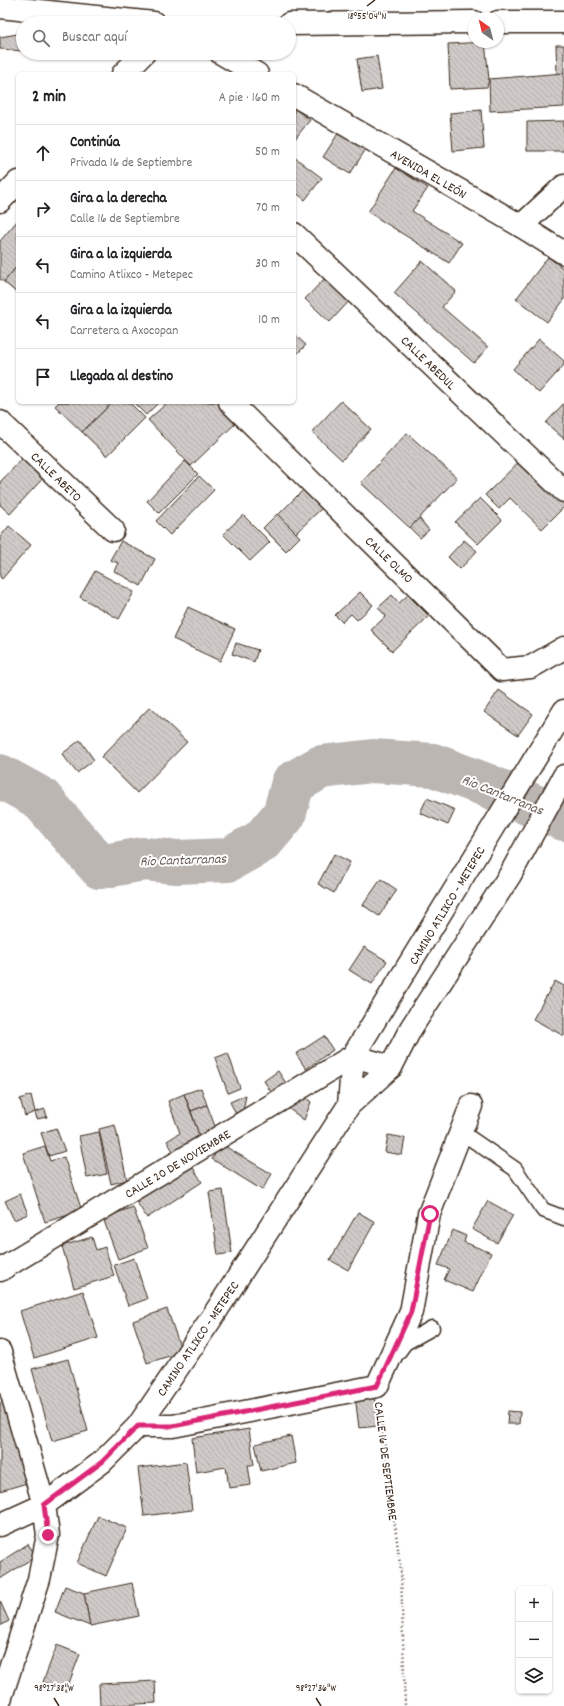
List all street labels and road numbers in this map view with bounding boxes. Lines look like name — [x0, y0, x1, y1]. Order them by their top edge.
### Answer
street label: AVENIDA EL LEÓN — [386, 146, 469, 205]
street label: CALLE ABEDUL — [395, 332, 460, 396]
street label: CALLE ABETO — [25, 448, 85, 507]
street label: CALLE OLMO — [360, 533, 417, 589]
street label: CAMINO ATLIXCO - METEPEC — [405, 843, 491, 969]
street label: CALLE 20 DE NOVIEMBRE — [122, 1126, 235, 1204]
street label: CAMINO ATLIXCO - METEPEC — [153, 1277, 245, 1401]
street label: CALLE 16 DE SEPTIEMBRE — [368, 1401, 401, 1522]

